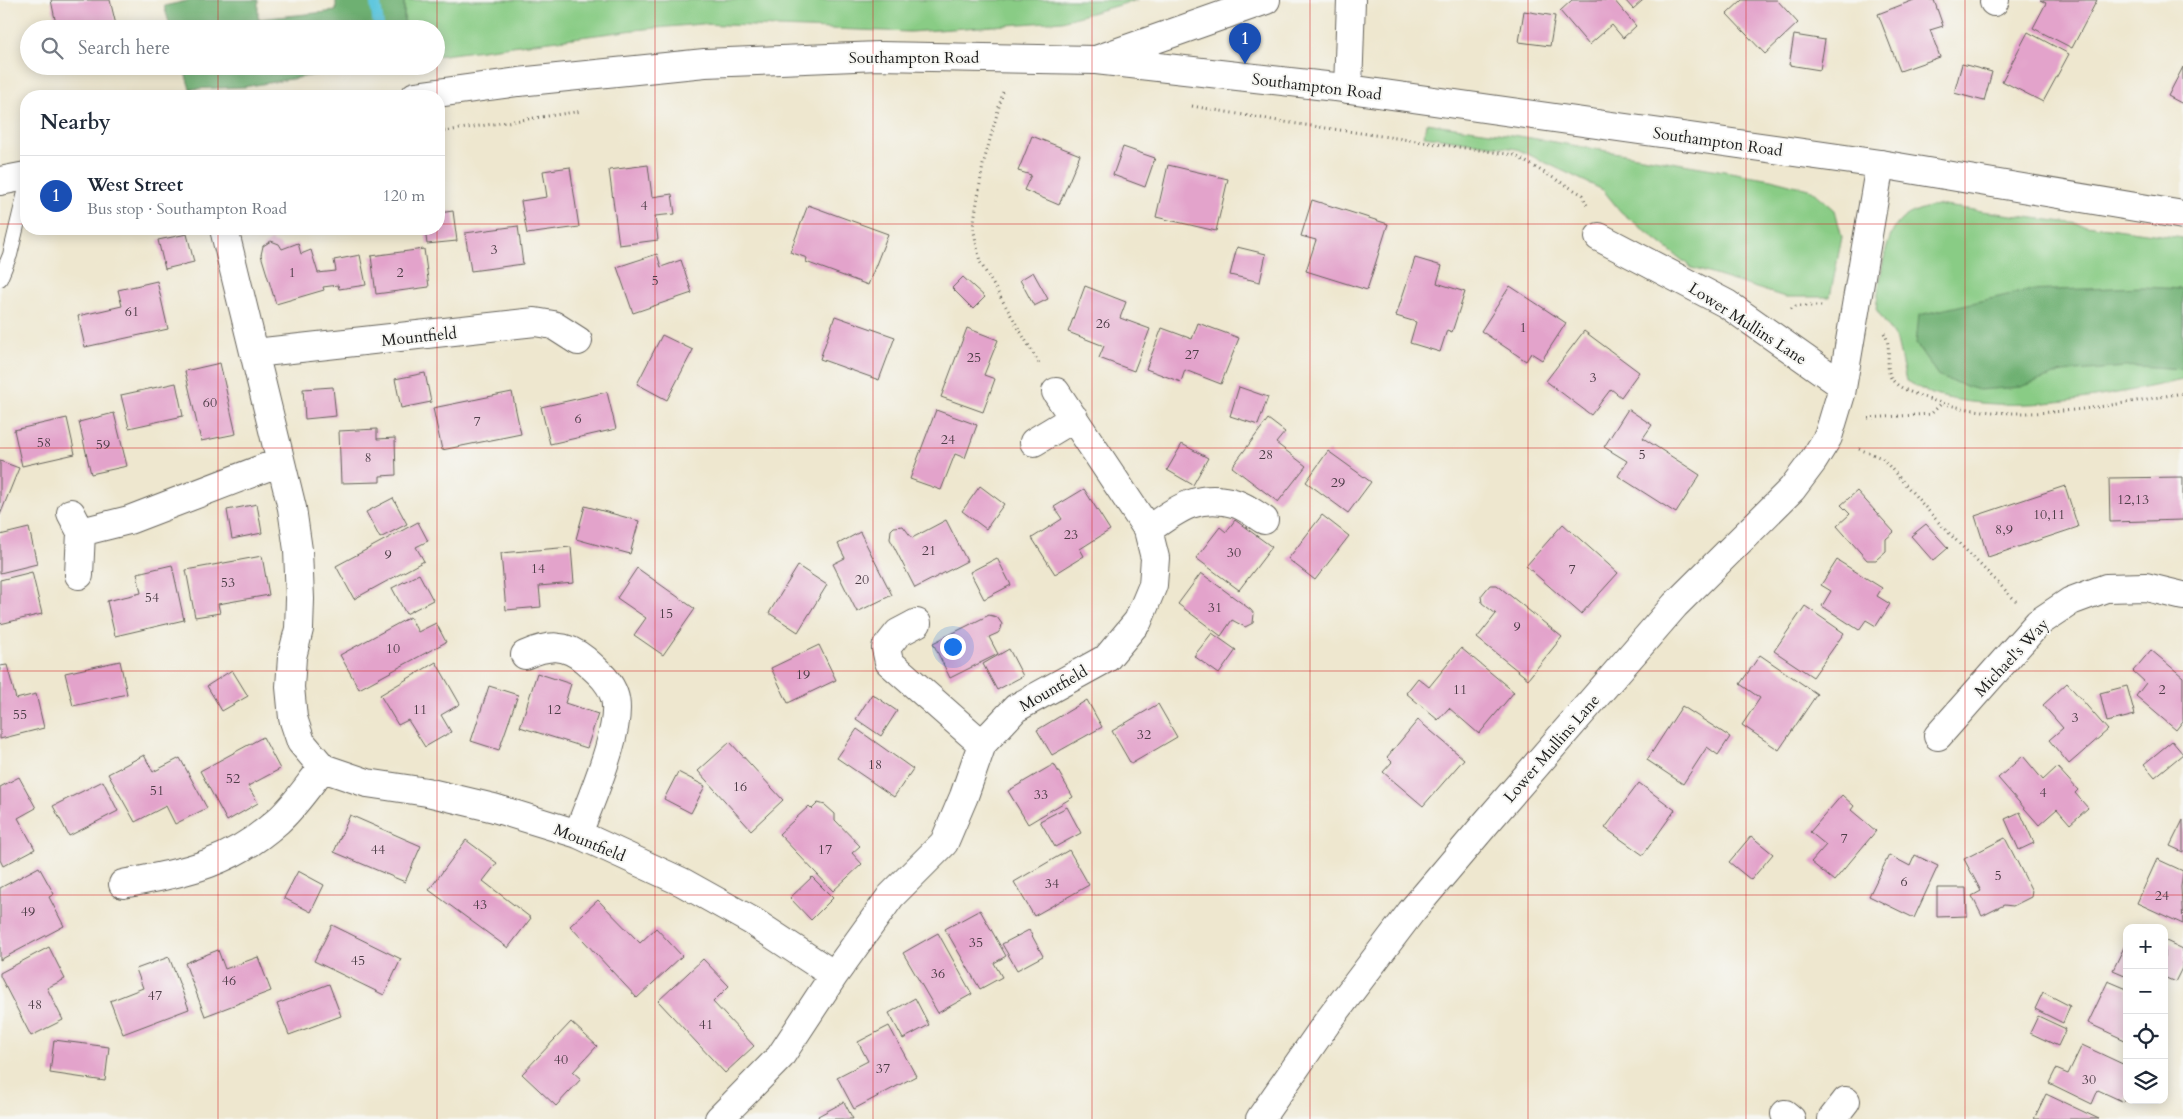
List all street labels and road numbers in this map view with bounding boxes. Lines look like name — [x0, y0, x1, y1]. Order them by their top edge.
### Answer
street label: Southampton Road — [849, 47, 980, 69]
street label: Southampton Road — [1251, 68, 1383, 106]
street label: Southampton Road — [1652, 122, 1784, 162]
street label: Lower Mullins Lane — [1684, 277, 1811, 370]
street label: Mountfield — [380, 322, 458, 352]
street label: Michael's Way — [1970, 613, 2054, 702]
street label: Mountfield — [1015, 660, 1092, 717]
street label: Lower Mullins Lane — [1499, 690, 1605, 807]
street label: Mountfield — [550, 819, 629, 867]

